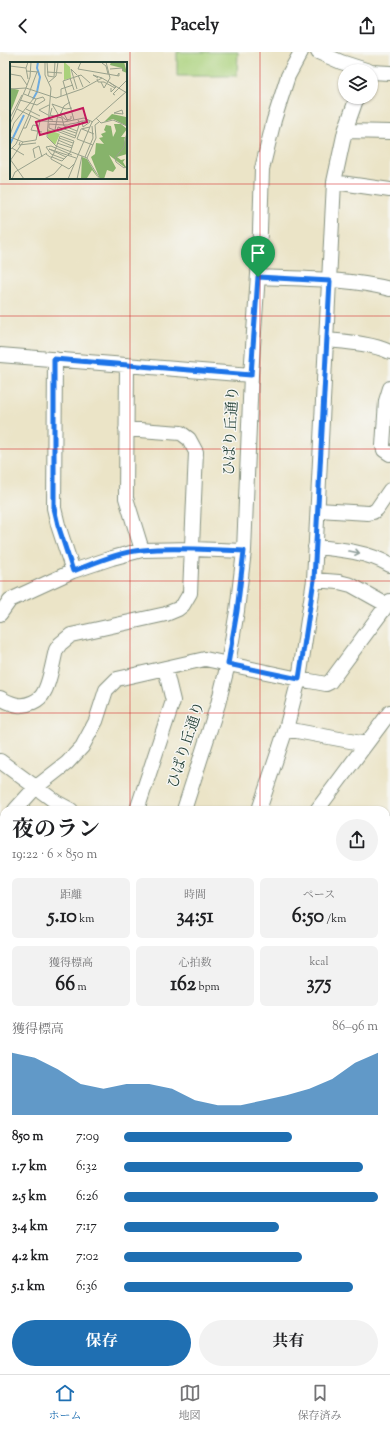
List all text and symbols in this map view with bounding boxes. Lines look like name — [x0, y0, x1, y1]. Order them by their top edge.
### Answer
text: Pacely — [171, 13, 219, 39]
icon: back — [12, 15, 34, 37]
icon: share — [356, 15, 378, 37]
inset map — [10, 62, 127, 179]
map controls — [338, 64, 378, 104]
button: layers — [338, 64, 378, 104]
pin — [241, 236, 275, 277]
icon: arrive — [247, 242, 269, 264]
street label: ひばり丘通り — [219, 386, 245, 476]
one-way arrow — [347, 549, 360, 557]
street label: ひばり丘通り — [163, 699, 211, 791]
text: 夜のラン — [12, 815, 100, 847]
button: share — [336, 819, 378, 861]
text: 19:22 · 6 × 850 m — [12, 846, 97, 864]
text: 距離 — [60, 887, 82, 903]
text: 時間 — [184, 887, 206, 903]
text: ペース — [303, 887, 335, 903]
text: 5.10 — [48, 903, 77, 932]
text: 34:51 — [177, 903, 214, 932]
text: 6:50 — [292, 903, 324, 932]
text: km — [77, 911, 94, 927]
text: /km — [324, 911, 346, 927]
text: kcal — [310, 954, 328, 970]
text: 獲得標高 — [49, 955, 93, 971]
text: 心拍数 — [179, 955, 212, 971]
text: 375 — [307, 970, 331, 999]
text: 66 — [55, 971, 75, 1000]
text: 162 — [170, 971, 196, 1000]
text: m — [75, 979, 87, 995]
text: bpm — [196, 979, 220, 995]
text: 86–96 m — [332, 1018, 378, 1036]
text: 獲得標高 — [12, 1021, 64, 1039]
text: 850 m — [12, 1128, 43, 1146]
text: 7:09 — [76, 1128, 99, 1146]
text: 1.7 km — [12, 1158, 47, 1176]
text: 6:32 — [76, 1158, 97, 1176]
text: 2.5 km — [12, 1188, 46, 1206]
text: 6:26 — [76, 1188, 98, 1206]
text: 3.4 km — [12, 1218, 48, 1236]
text: 7:17 — [76, 1218, 97, 1236]
text: 4.2 km — [12, 1248, 49, 1266]
text: 7:02 — [76, 1248, 99, 1266]
text: 5.1 km — [12, 1278, 45, 1296]
text: 6:36 — [76, 1278, 97, 1296]
button: 保存 — [12, 1320, 191, 1366]
button: 共有 — [199, 1320, 378, 1366]
tab: ホーム — [49, 1382, 82, 1424]
tab: 地図 — [179, 1382, 201, 1424]
tab: 保存済み — [298, 1382, 342, 1424]

